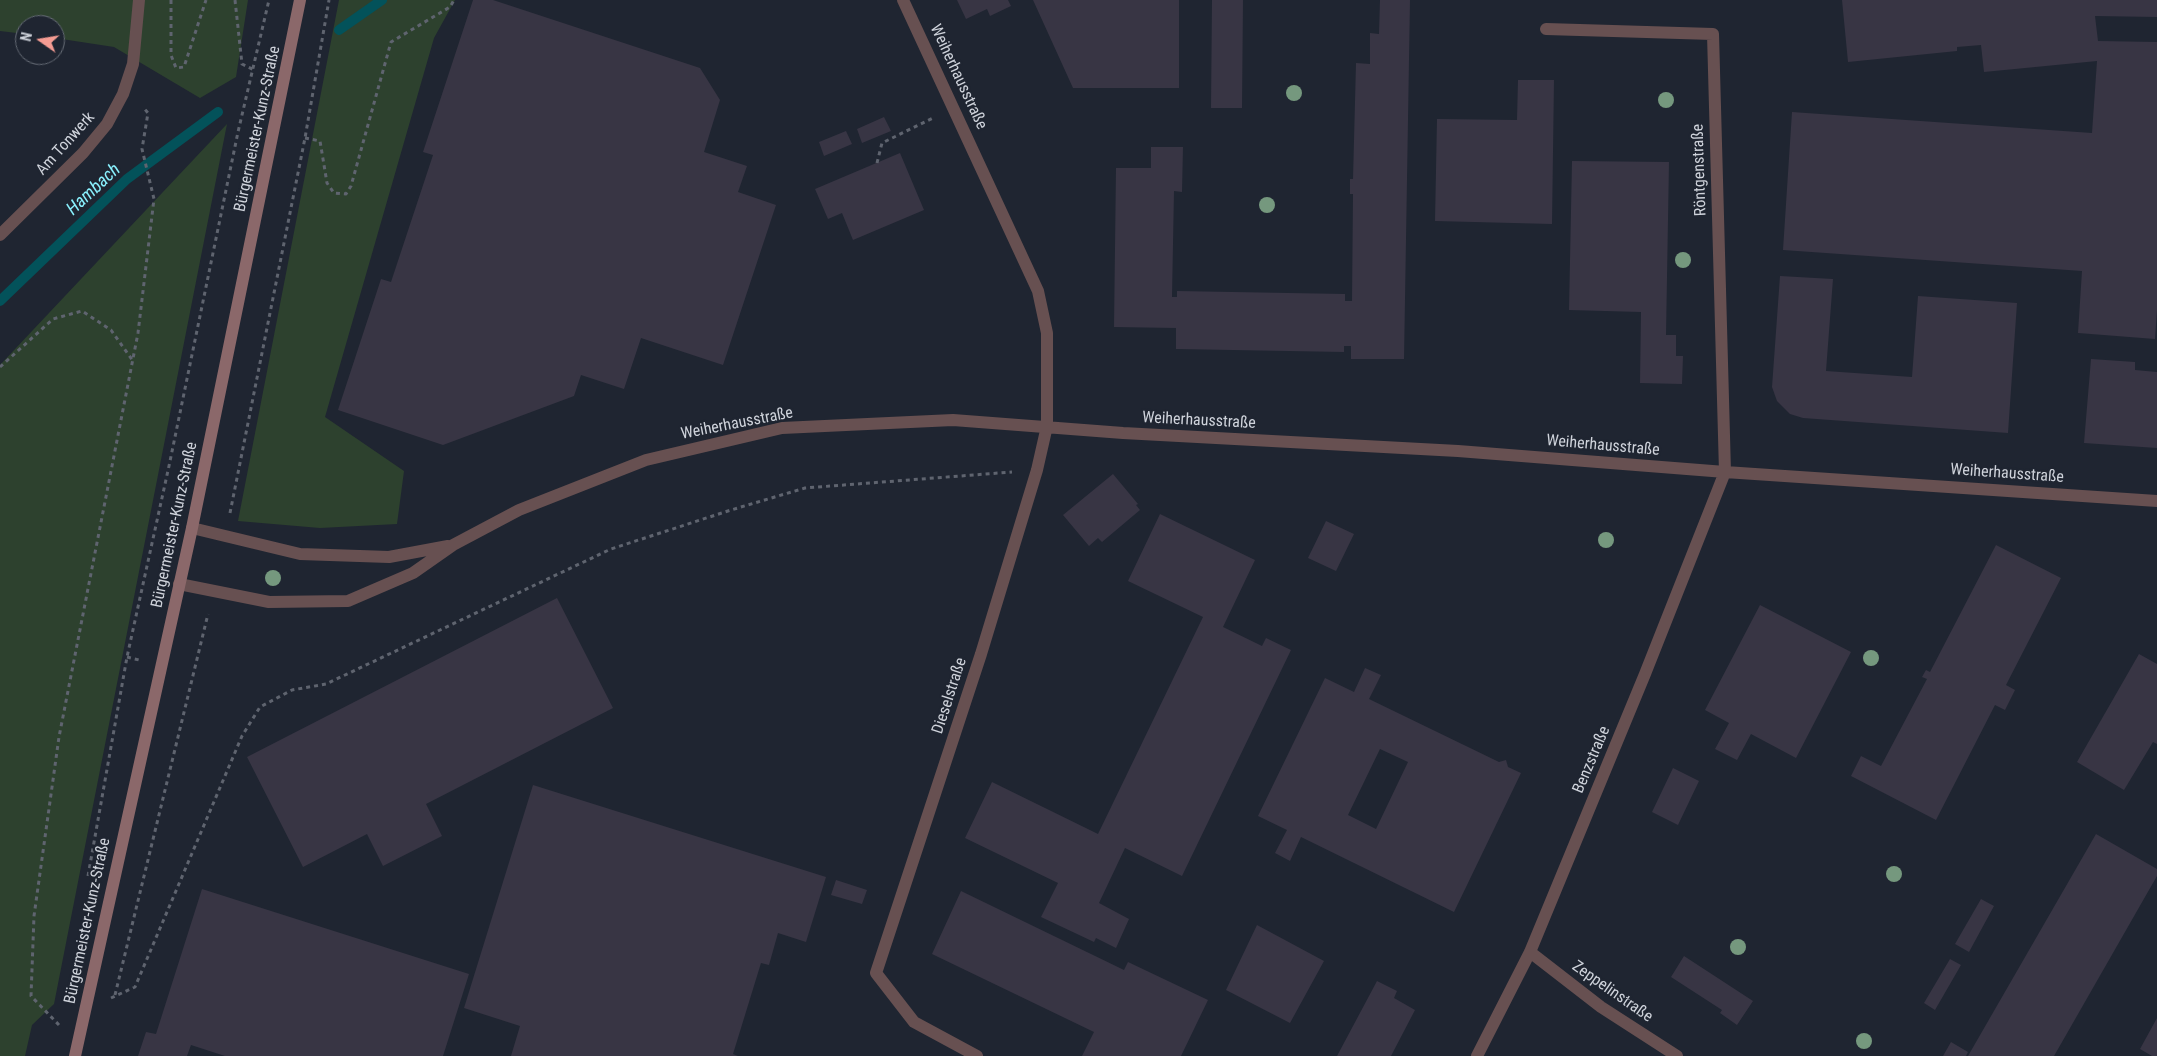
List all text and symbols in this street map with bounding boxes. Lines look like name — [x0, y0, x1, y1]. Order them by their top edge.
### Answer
north arrow — [15, 15, 65, 65]
street label: Weiherhausstraße — [925, 21, 991, 133]
text: N — [18, 31, 35, 43]
street label: Bürgermeister-Kunz-Straße — [231, 44, 285, 214]
street label: Am Tonwerk — [33, 108, 99, 180]
street label: Röntgenstraße — [1689, 124, 1711, 216]
water label: Hambach — [63, 160, 125, 220]
street label: Weiherhausstraße — [679, 404, 795, 444]
street label: Weiherhausstraße — [1142, 408, 1256, 434]
street label: Weiherhausstraße — [1546, 431, 1660, 461]
street label: Bürgermeister-Kunz-Straße — [148, 440, 202, 610]
street label: Weiherhausstraße — [1950, 460, 2064, 488]
street label: Dieselstraße — [929, 656, 971, 736]
street label: Benzstraße — [1569, 724, 1615, 796]
street label: Bürgermeister-Kunz-Straße — [61, 836, 115, 1006]
street label: Zeppelinstraße — [1568, 957, 1656, 1027]

